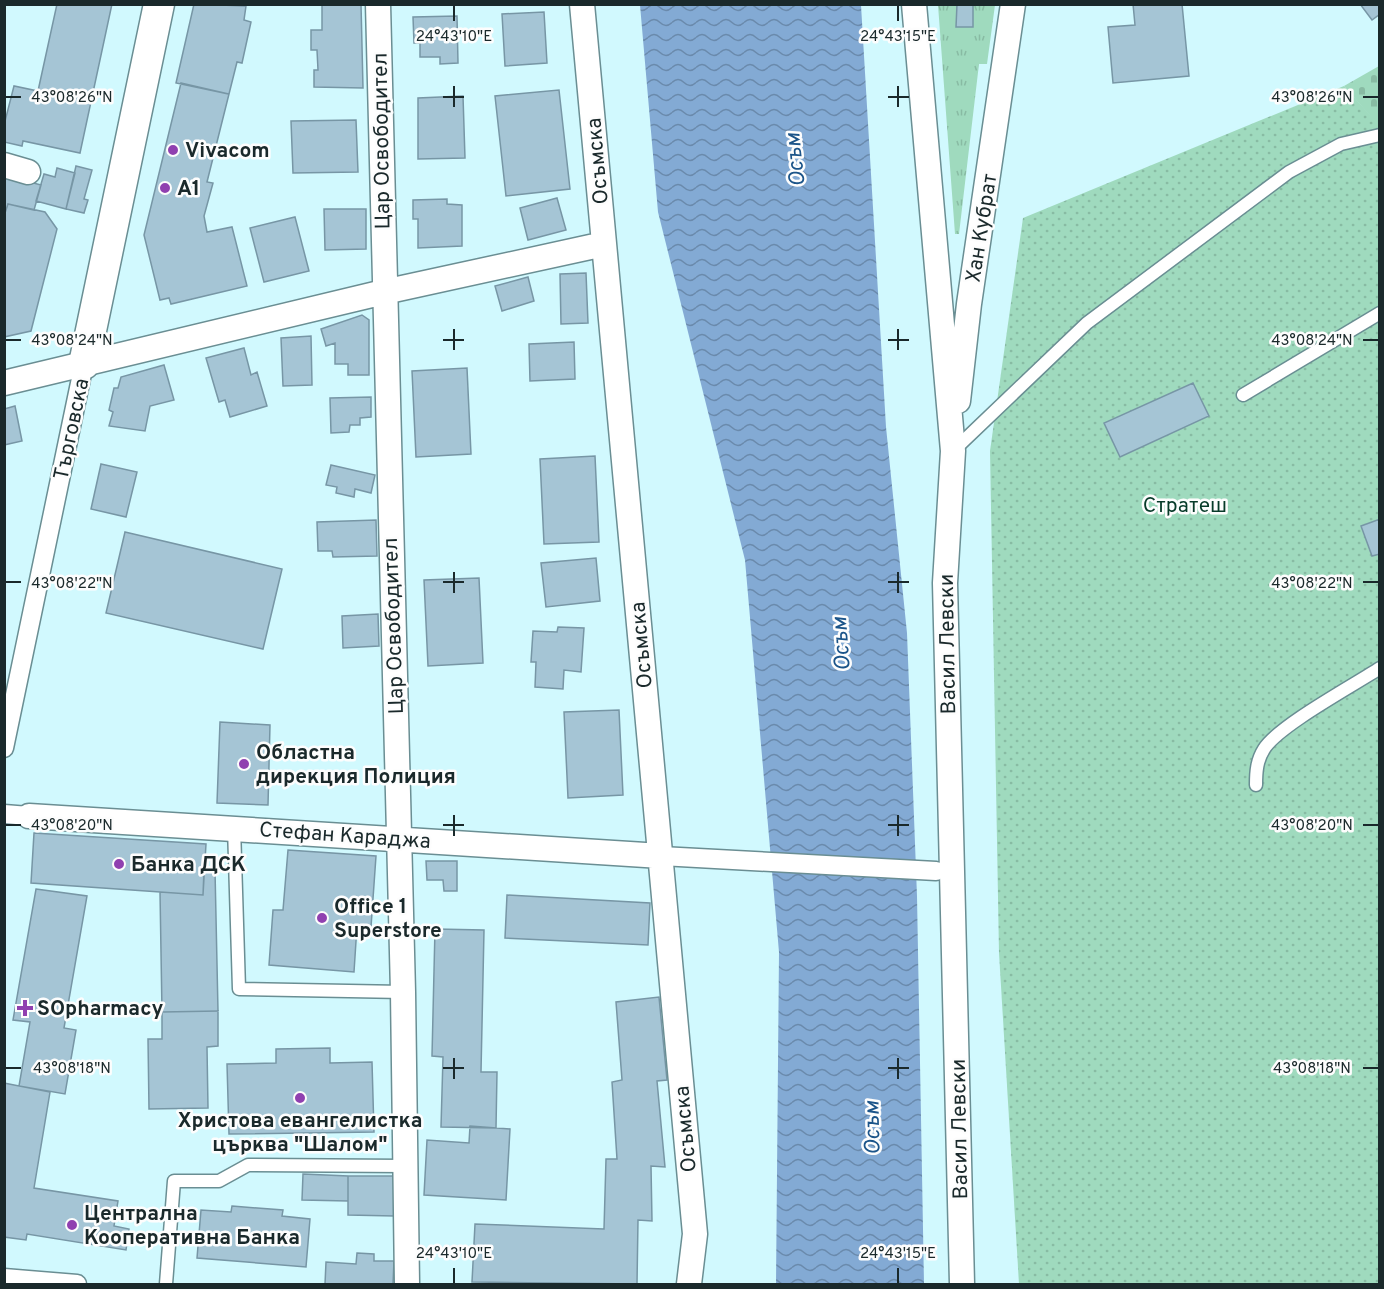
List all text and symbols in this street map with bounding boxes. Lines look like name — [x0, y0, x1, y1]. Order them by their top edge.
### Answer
text: 24°43'10"E — [416, 28, 492, 47]
text: 24°43'15"E — [860, 28, 936, 47]
street label: Цар Освободител — [367, 52, 398, 230]
text: 43°08'26"N — [31, 89, 113, 108]
text: 43°08'26"N — [1271, 89, 1353, 108]
street label: Осъмска — [581, 116, 616, 205]
water label: Осъм — [780, 130, 813, 188]
place label: Vivacom — [185, 138, 270, 165]
marker: Vivacom — [166, 143, 180, 157]
street label: Хан Кубрат — [961, 172, 1004, 285]
place label: A1 — [177, 176, 200, 203]
marker: A1 — [158, 181, 172, 195]
text: 43°08'24"N — [31, 332, 113, 351]
text: 43°08'24"N — [1271, 332, 1353, 351]
street label: Търговска — [49, 376, 96, 483]
park label: Стратеш — [1143, 493, 1227, 520]
street label: Цар Освободител — [378, 537, 411, 715]
street label: Васил Левски — [934, 573, 963, 714]
text: 43°08'22"N — [31, 575, 113, 594]
text: 43°08'22"N — [1271, 575, 1353, 594]
street label: Осъмска — [625, 600, 660, 689]
water label: Осъм — [827, 615, 858, 672]
place label: Областна дирекция Полиция — [256, 740, 456, 791]
marker: Областна дирекция Полиция — [237, 757, 251, 771]
text: 43°08'20"N — [31, 817, 113, 836]
street label: Стефан Караджа — [258, 817, 432, 856]
text: 43°08'20"N — [1271, 817, 1353, 836]
place label: Банка ДСК — [131, 852, 246, 879]
marker: Банка ДСК — [112, 857, 126, 871]
place label: Office 1 Superstore — [334, 894, 442, 945]
marker: Office 1 Superstore — [315, 911, 329, 925]
place label: SOpharmacy — [37, 996, 163, 1023]
marker: SOpharmacy — [18, 1001, 32, 1015]
street label: Васил Левски — [946, 1058, 975, 1199]
text: 43°08'18"N — [33, 1060, 111, 1079]
text: 43°08'18"N — [1273, 1060, 1351, 1079]
street label: Осъмска — [669, 1084, 704, 1173]
marker: Христова евангелистка църква "Шалом" — [293, 1091, 307, 1105]
water label: Осъм — [860, 1099, 887, 1155]
place label: Христова евангелистка църква "Шалом" — [178, 1108, 422, 1159]
place label: Централна Кооперативна Банка — [84, 1201, 300, 1252]
marker: Централна Кооперативна Банка — [65, 1218, 79, 1232]
text: 24°43'10"E — [416, 1245, 492, 1264]
text: 24°43'15"E — [860, 1245, 936, 1264]

